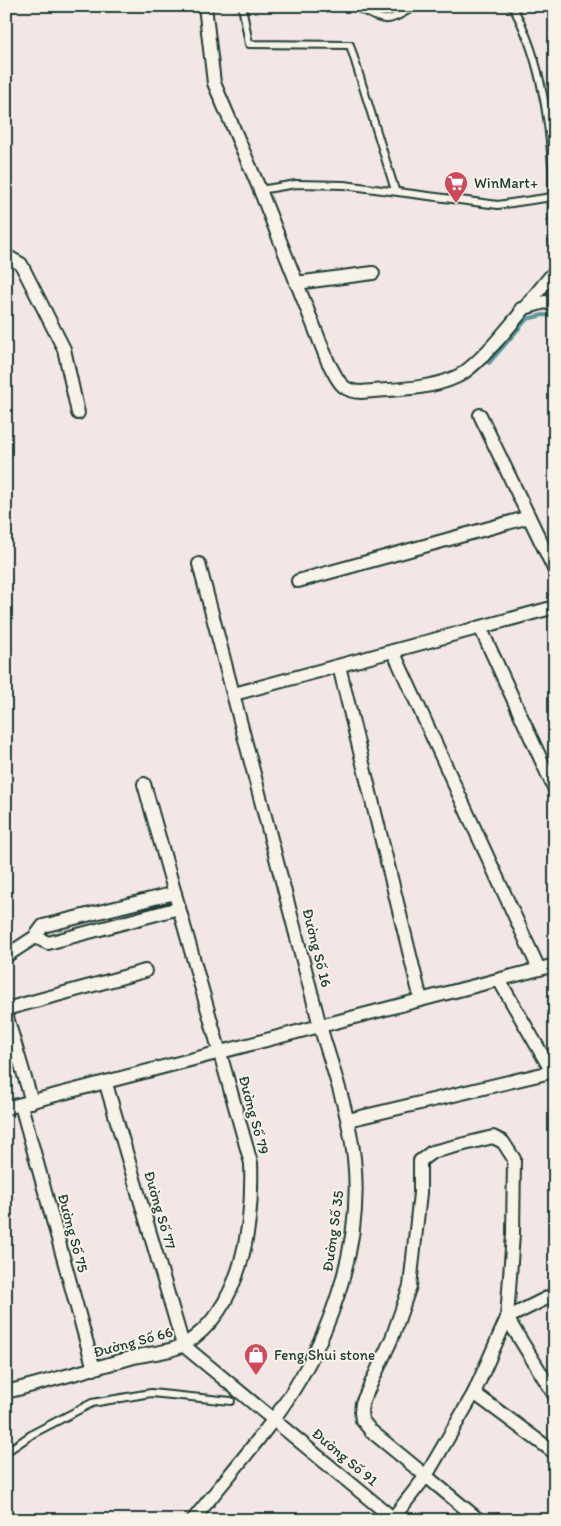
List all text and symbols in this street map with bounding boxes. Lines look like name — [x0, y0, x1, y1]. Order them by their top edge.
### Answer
supermarket icon: WinMart+ — [443, 170, 469, 204]
place label: WinMart+ — [474, 174, 538, 192]
street label: Đường Số 16 — [299, 907, 335, 989]
street label: Đường Số 79 — [235, 1074, 273, 1157]
street label: Đường Số 77 — [140, 1169, 180, 1252]
street label: Đường Số 35 — [318, 1189, 348, 1273]
street label: Đường Số 75 — [54, 1192, 92, 1275]
street label: Đường Số 66 — [91, 1323, 175, 1361]
shop icon: Feng Shui stone — [243, 1342, 269, 1376]
place label: Feng Shui stone — [274, 1346, 375, 1364]
street label: Đường Số 91 — [308, 1424, 382, 1490]

